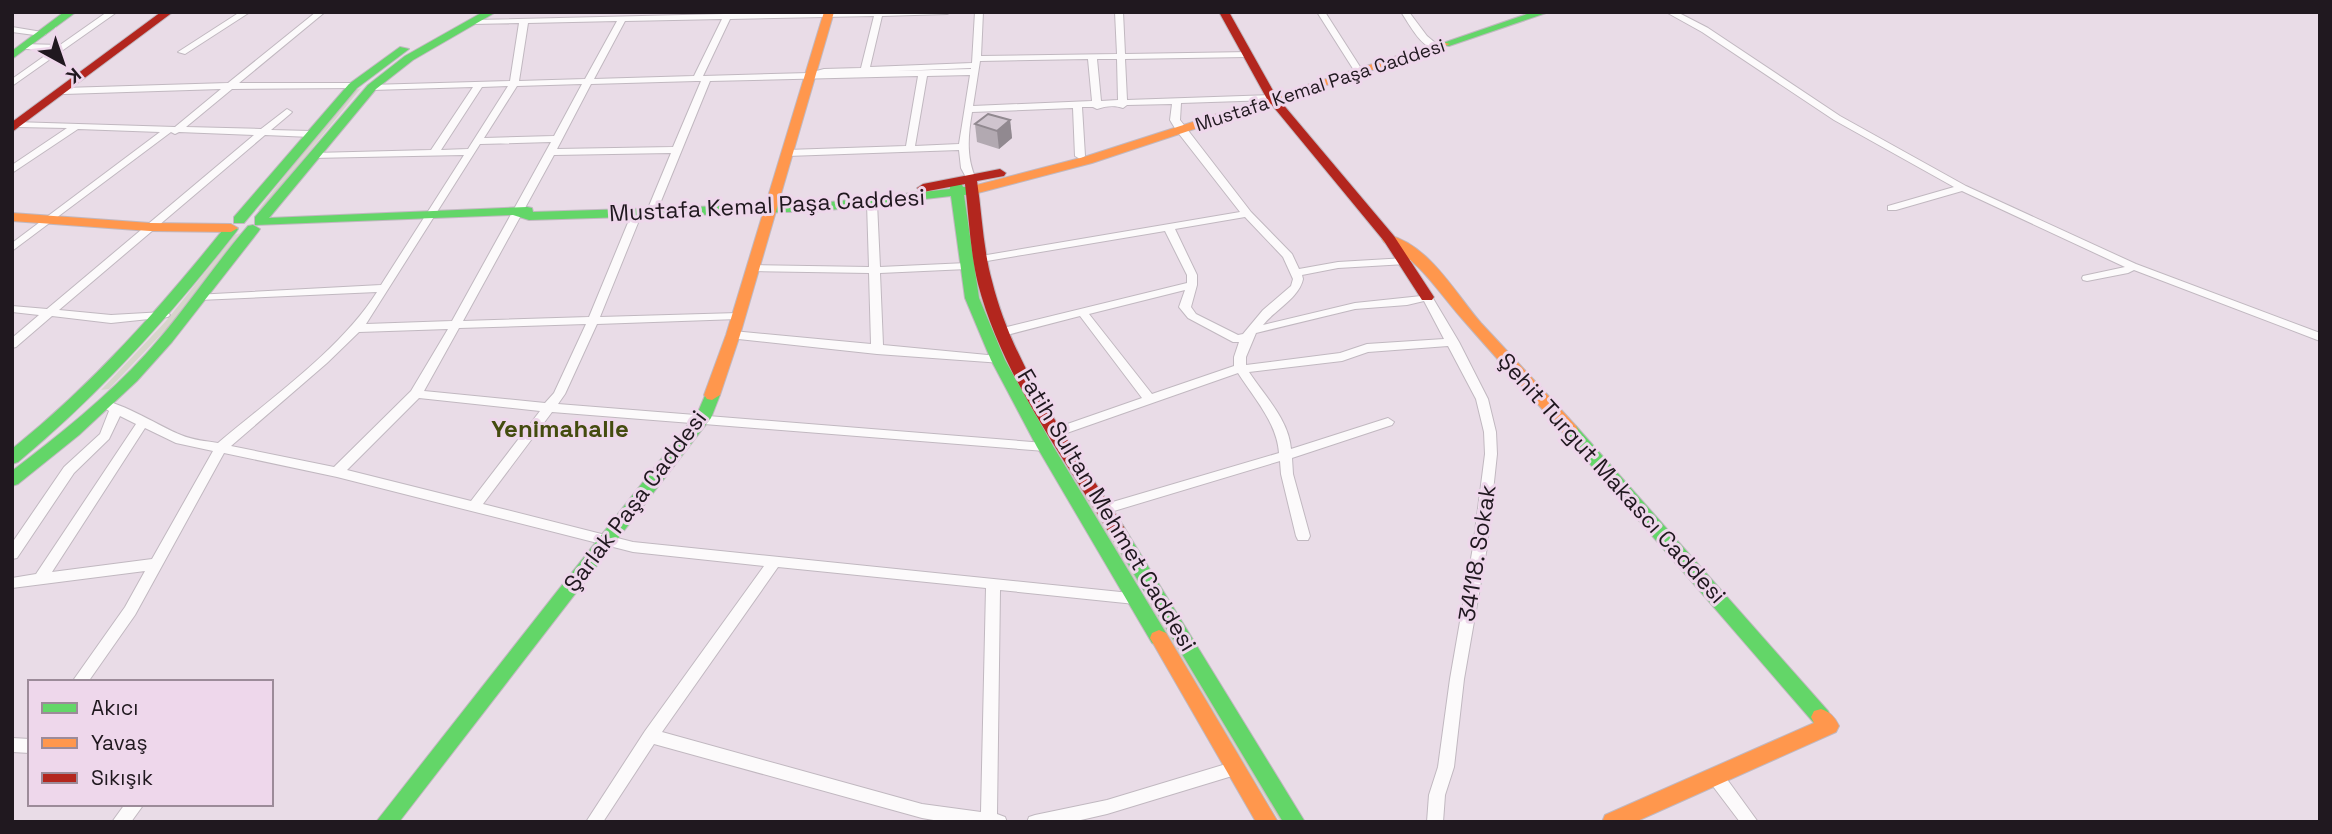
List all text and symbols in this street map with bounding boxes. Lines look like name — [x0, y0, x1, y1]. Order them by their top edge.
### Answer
north arrow — [28, 28, 98, 98]
street label: Mustafa Kemal Paşa Caddesi — [1192, 33, 1448, 137]
text: K — [61, 62, 86, 89]
street label: Mustafa Kemal Paşa Caddesi — [608, 182, 926, 228]
street label: Şehit Turgut Makascı Caddesi — [1491, 346, 1733, 610]
street label: Fatih Sultan Mehmet Caddesi — [1011, 363, 1203, 657]
street label: Şarlak Paşa Caddesi — [557, 404, 713, 598]
district label: Yenimahalle — [491, 413, 629, 444]
street label: 34118. Sokak — [1451, 482, 1503, 624]
legend — [28, 680, 273, 806]
text: Akıcı — [91, 694, 138, 721]
text: Yavaş — [91, 729, 148, 756]
text: Sıkışık — [91, 764, 153, 791]

